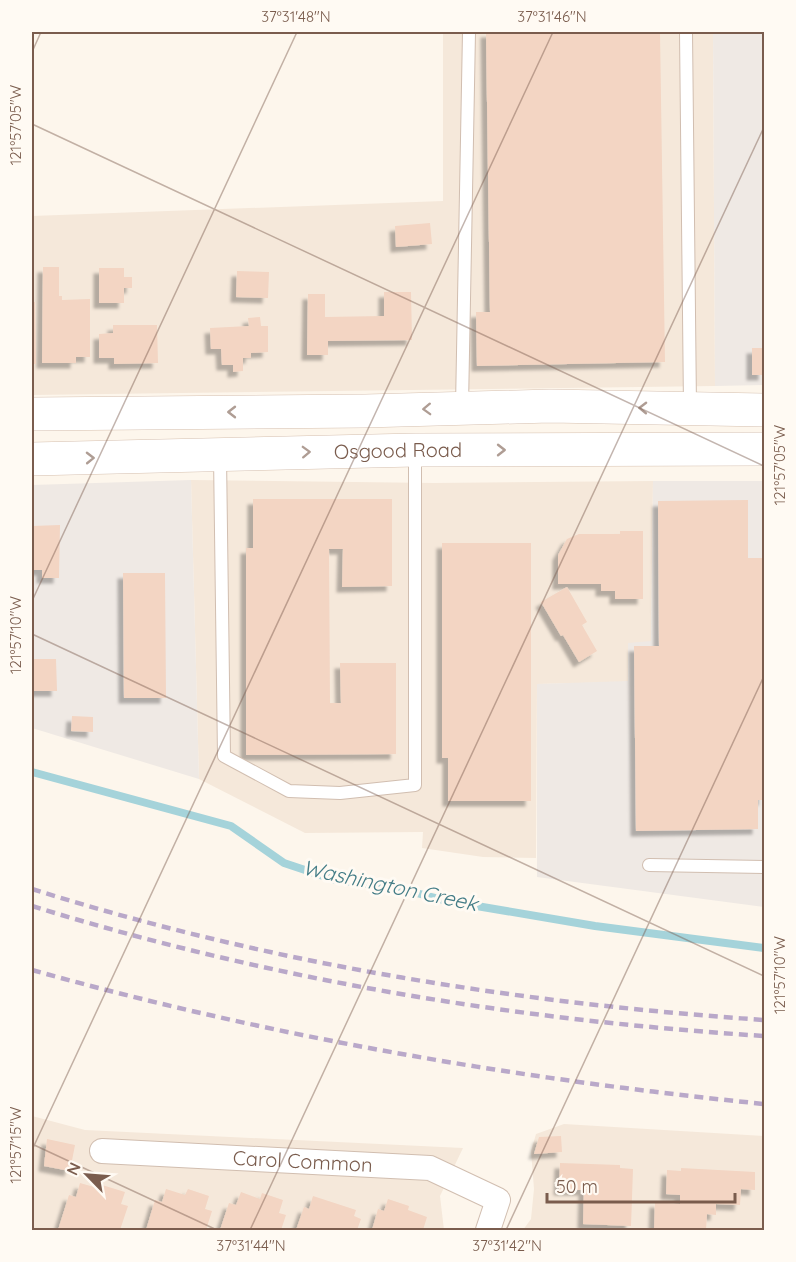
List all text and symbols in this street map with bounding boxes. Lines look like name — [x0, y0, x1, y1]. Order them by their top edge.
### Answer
text: 37°31'48"N — [261, 7, 331, 26]
text: 37°31'46"N — [517, 7, 587, 26]
text: 121°57'05"W — [6, 84, 25, 165]
one-way arrow — [423, 402, 432, 415]
one-way arrow — [639, 402, 648, 414]
one-way arrow — [228, 406, 237, 419]
text: 121°57'05"W — [770, 424, 789, 505]
street label: Osgood Road — [333, 437, 462, 464]
one-way arrow — [496, 444, 505, 456]
one-way arrow — [301, 445, 310, 458]
one-way arrow — [85, 452, 94, 464]
text: 121°57'10"W — [6, 596, 25, 674]
water label: Washington Creek — [300, 854, 482, 917]
text: 121°57'10"W — [770, 936, 789, 1014]
text: 121°57'15"W — [6, 1106, 25, 1184]
north arrow — [57, 1145, 117, 1205]
street label: Carol Common — [232, 1145, 373, 1177]
text: N — [62, 1159, 85, 1178]
scale bar — [547, 1166, 734, 1204]
text: 50 m — [556, 1175, 598, 1198]
text: 37°31'44"N — [216, 1236, 286, 1255]
text: 37°31'42"N — [472, 1236, 542, 1255]

